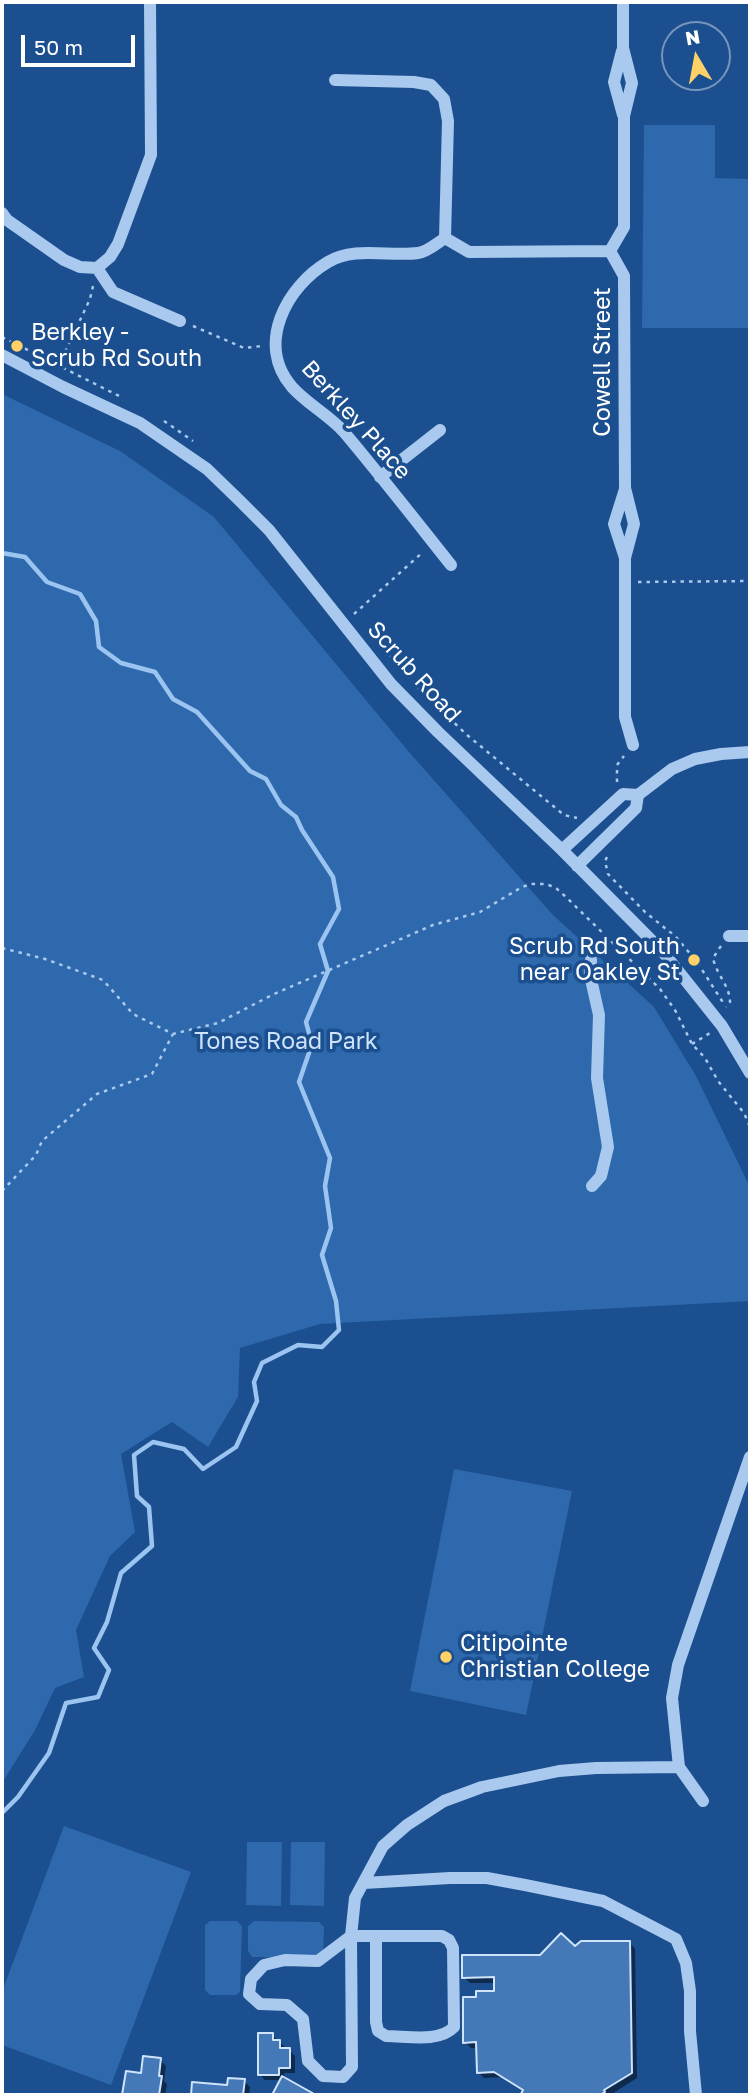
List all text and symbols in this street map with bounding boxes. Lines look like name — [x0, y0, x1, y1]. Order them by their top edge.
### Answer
scale bar — [24, 21, 138, 65]
north arrow — [661, 21, 731, 91]
text: N — [683, 24, 702, 49]
text: 50 m — [34, 34, 83, 60]
street label: Cowell Street — [589, 287, 617, 437]
place label: Berkley - Scrub Rd South — [31, 319, 202, 373]
marker: Berkley - Scrub Rd South — [9, 338, 25, 354]
street label: Berkley Place — [295, 355, 417, 485]
street label: Scrub Road — [361, 616, 467, 728]
place label: Scrub Rd South near Oakley St — [509, 933, 680, 987]
marker: Scrub Rd South near Oakley St — [686, 952, 702, 968]
park label: Tones Road Park — [194, 1028, 378, 1056]
place label: Citipointe Christian College — [460, 1630, 650, 1684]
marker: Citipointe Christian College — [438, 1649, 454, 1665]

